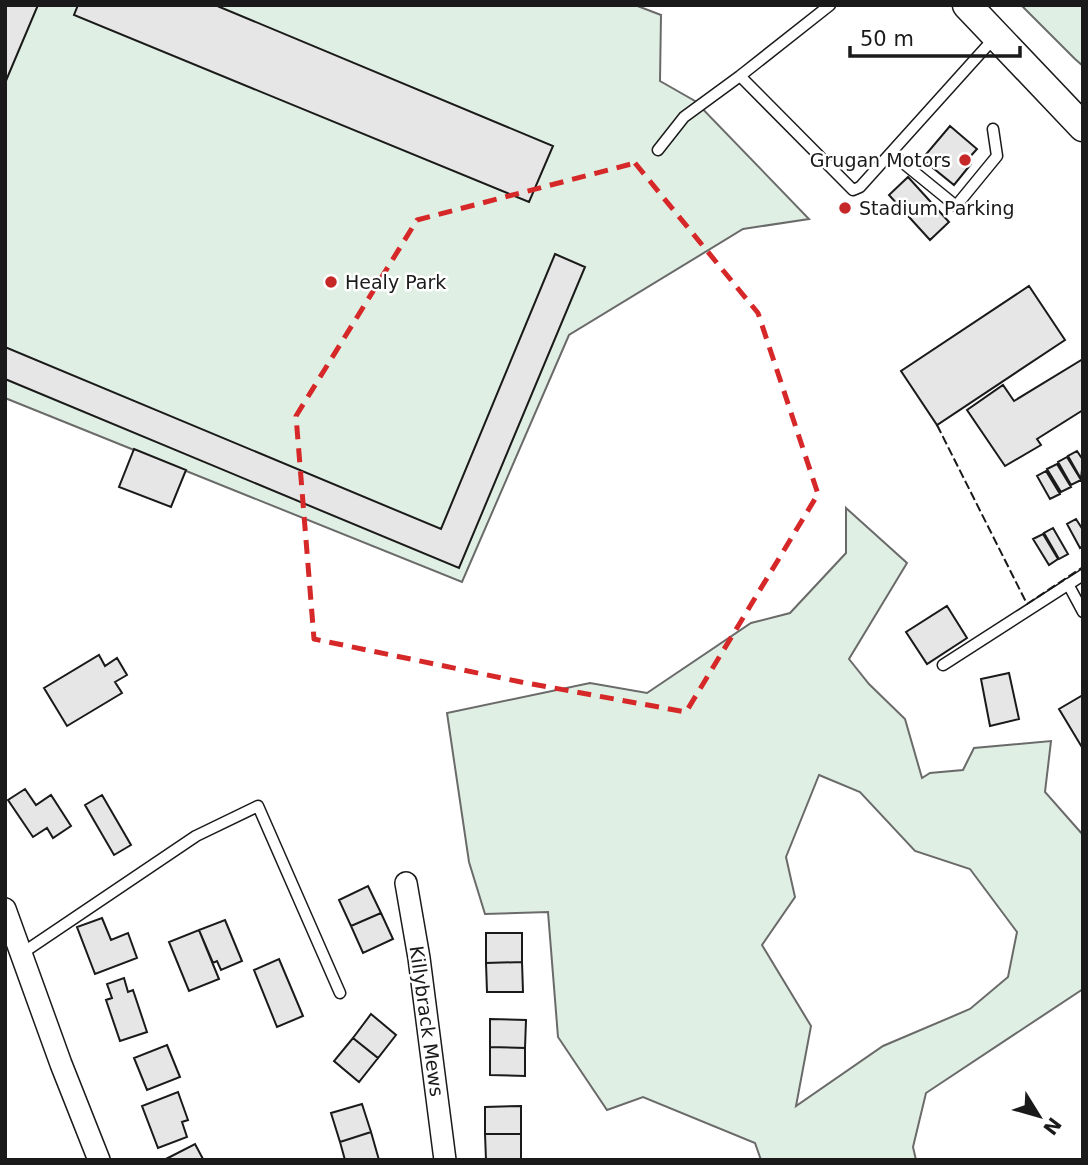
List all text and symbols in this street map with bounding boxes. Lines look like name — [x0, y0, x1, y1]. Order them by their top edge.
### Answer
scale bar — [850, 14, 1020, 58]
text: 50 m — [860, 27, 914, 51]
place label: Grugan Motors — [810, 149, 951, 171]
marker: Grugan Motors — [957, 152, 973, 168]
place label: Stadium Parking — [859, 197, 1015, 219]
marker: Stadium Parking — [837, 200, 853, 216]
place label: Healy Park — [345, 271, 446, 293]
marker: Healy Park — [323, 274, 339, 290]
street label: Killybrack Mews — [406, 944, 448, 1098]
north arrow — [1004, 1081, 1074, 1151]
text: N — [1039, 1113, 1066, 1139]

